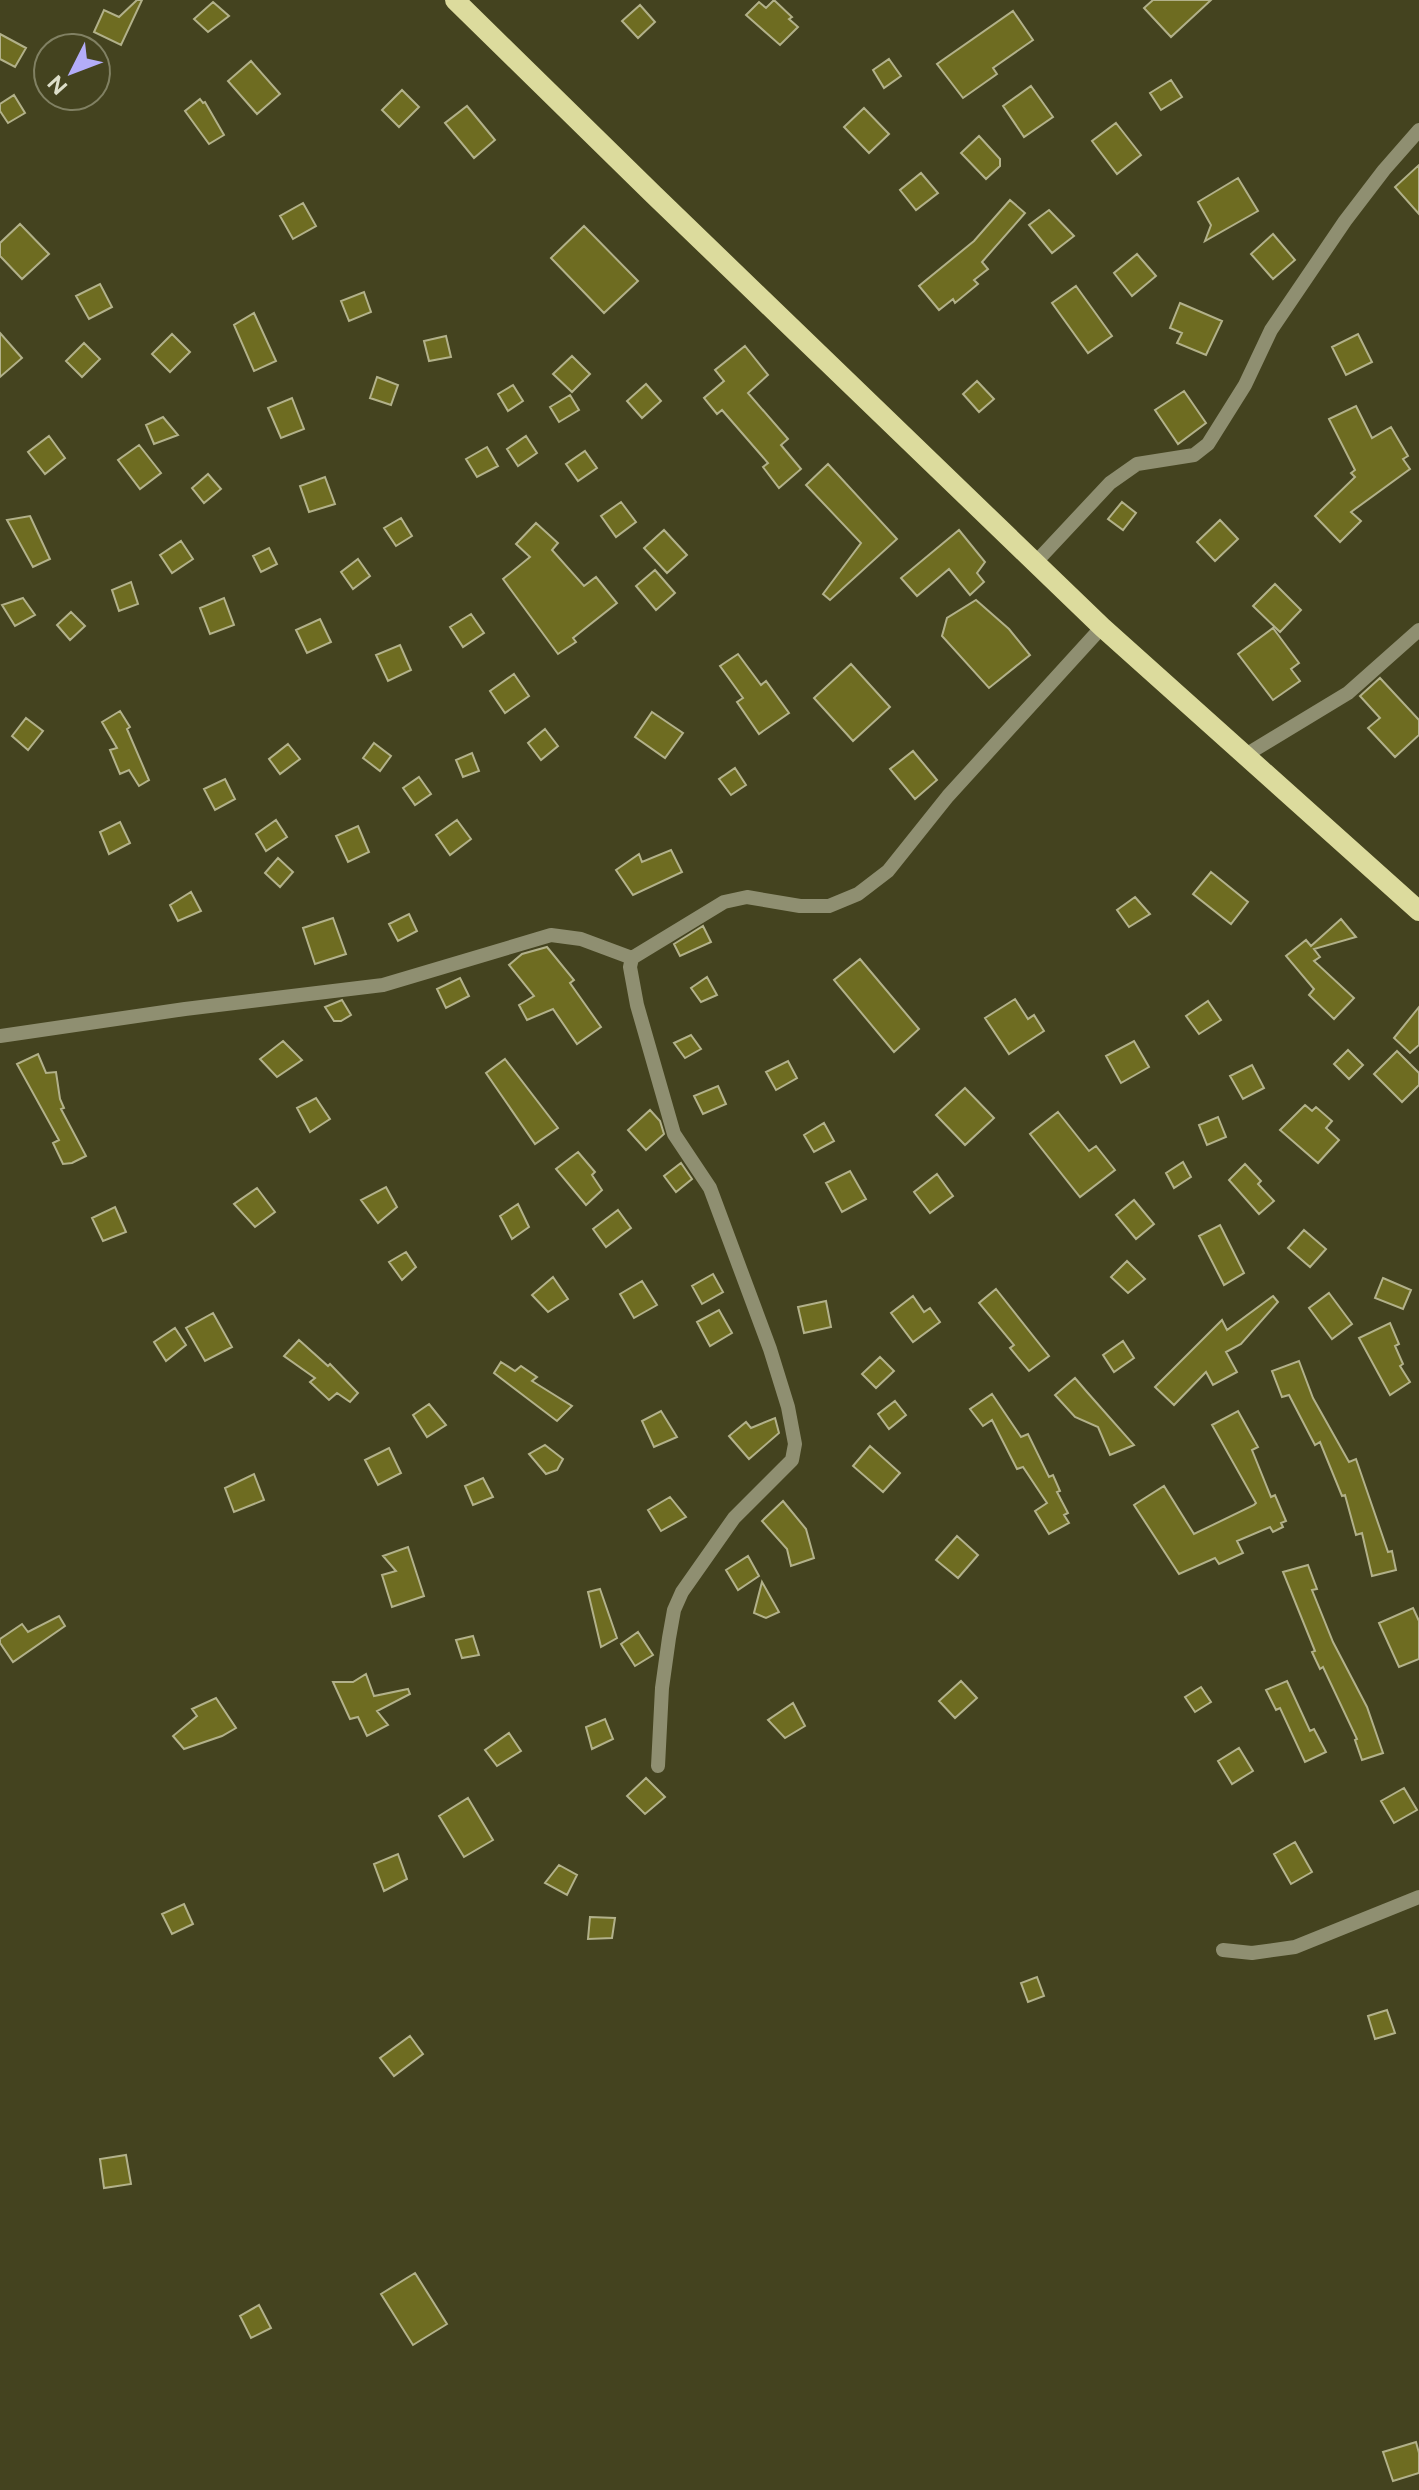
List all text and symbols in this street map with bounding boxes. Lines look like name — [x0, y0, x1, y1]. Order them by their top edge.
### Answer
north arrow — [32, 32, 112, 112]
text: N — [42, 70, 73, 100]

